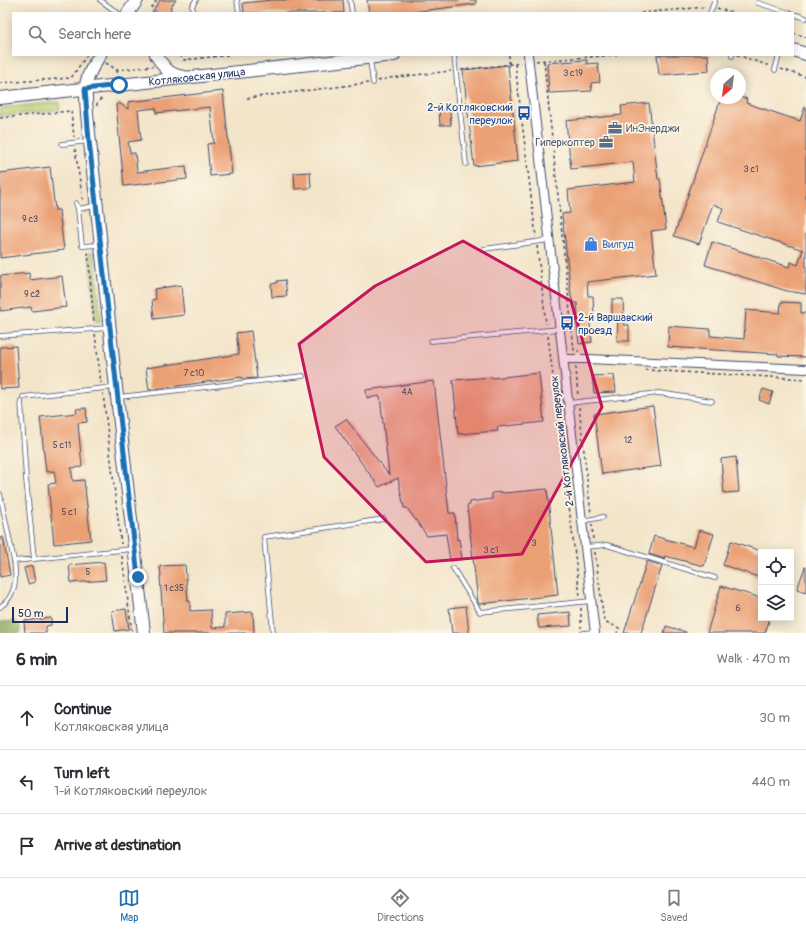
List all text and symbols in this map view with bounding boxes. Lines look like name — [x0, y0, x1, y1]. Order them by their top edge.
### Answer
search box — [12, 12, 794, 56]
icon: search — [26, 23, 48, 45]
text: Search here — [58, 25, 131, 44]
street label: Котляковская улица — [148, 65, 246, 88]
house number: 3 с19 — [563, 68, 583, 79]
north arrow — [710, 68, 746, 104]
route start — [110, 76, 128, 94]
place label: 2-й Котляковский переулок — [427, 101, 513, 127]
bus stop icon: 2-й Котляковский переулок — [516, 105, 532, 121]
office icon: ИнЭнерджи — [607, 120, 623, 136]
place label: ИнЭнерджи — [626, 122, 679, 135]
office icon: Гиперкоптер — [598, 134, 614, 150]
place label: Гиперкоптер — [535, 136, 595, 149]
house number: 3 с1 — [743, 164, 759, 175]
house number: 9 с3 — [22, 214, 38, 225]
shop icon: Вилгуд — [583, 236, 599, 252]
place label: Вилгуд — [602, 238, 634, 251]
house number: 9 с2 — [24, 289, 40, 300]
place label: 2-й Варшавский проезд — [578, 311, 653, 337]
bus stop icon: 2-й Варшавский проезд — [559, 315, 575, 331]
house number: 7 с10 — [184, 368, 204, 379]
street label: 2-й Котляковский переулок — [547, 375, 576, 507]
house number: 4А — [401, 387, 413, 398]
house number: 12 — [624, 435, 632, 446]
house number: 5 с11 — [53, 440, 71, 451]
house number: 5 с1 — [62, 507, 76, 518]
house number: 3 — [531, 538, 537, 549]
house number: 3 с1 — [483, 545, 499, 556]
map controls — [758, 549, 794, 621]
button: locate — [758, 549, 794, 585]
house number: 5 — [86, 567, 91, 578]
route end — [129, 568, 147, 586]
house number: 1 с35 — [164, 583, 184, 594]
button: layers — [758, 585, 794, 621]
house number: 6 — [735, 603, 741, 614]
scale bar — [12, 605, 68, 624]
text: 50 m — [18, 607, 44, 620]
text: 6 min — [16, 649, 57, 670]
text: Walk · 470 m — [717, 651, 790, 667]
text: Continue — [54, 700, 112, 719]
icon: ahead — [16, 707, 38, 729]
text: 30 m — [760, 710, 790, 726]
text: Котляковская улица — [54, 719, 169, 735]
text: Turn left — [54, 764, 110, 783]
icon: left — [16, 771, 38, 793]
text: 440 m — [752, 774, 790, 790]
text: 1-й Котляковский переулок — [54, 783, 208, 799]
icon: arrive — [16, 835, 38, 857]
text: Arrive at destination — [54, 836, 181, 855]
tab: Map — [118, 887, 140, 924]
tab: Directions — [377, 887, 424, 924]
tab: Saved — [660, 887, 688, 924]

